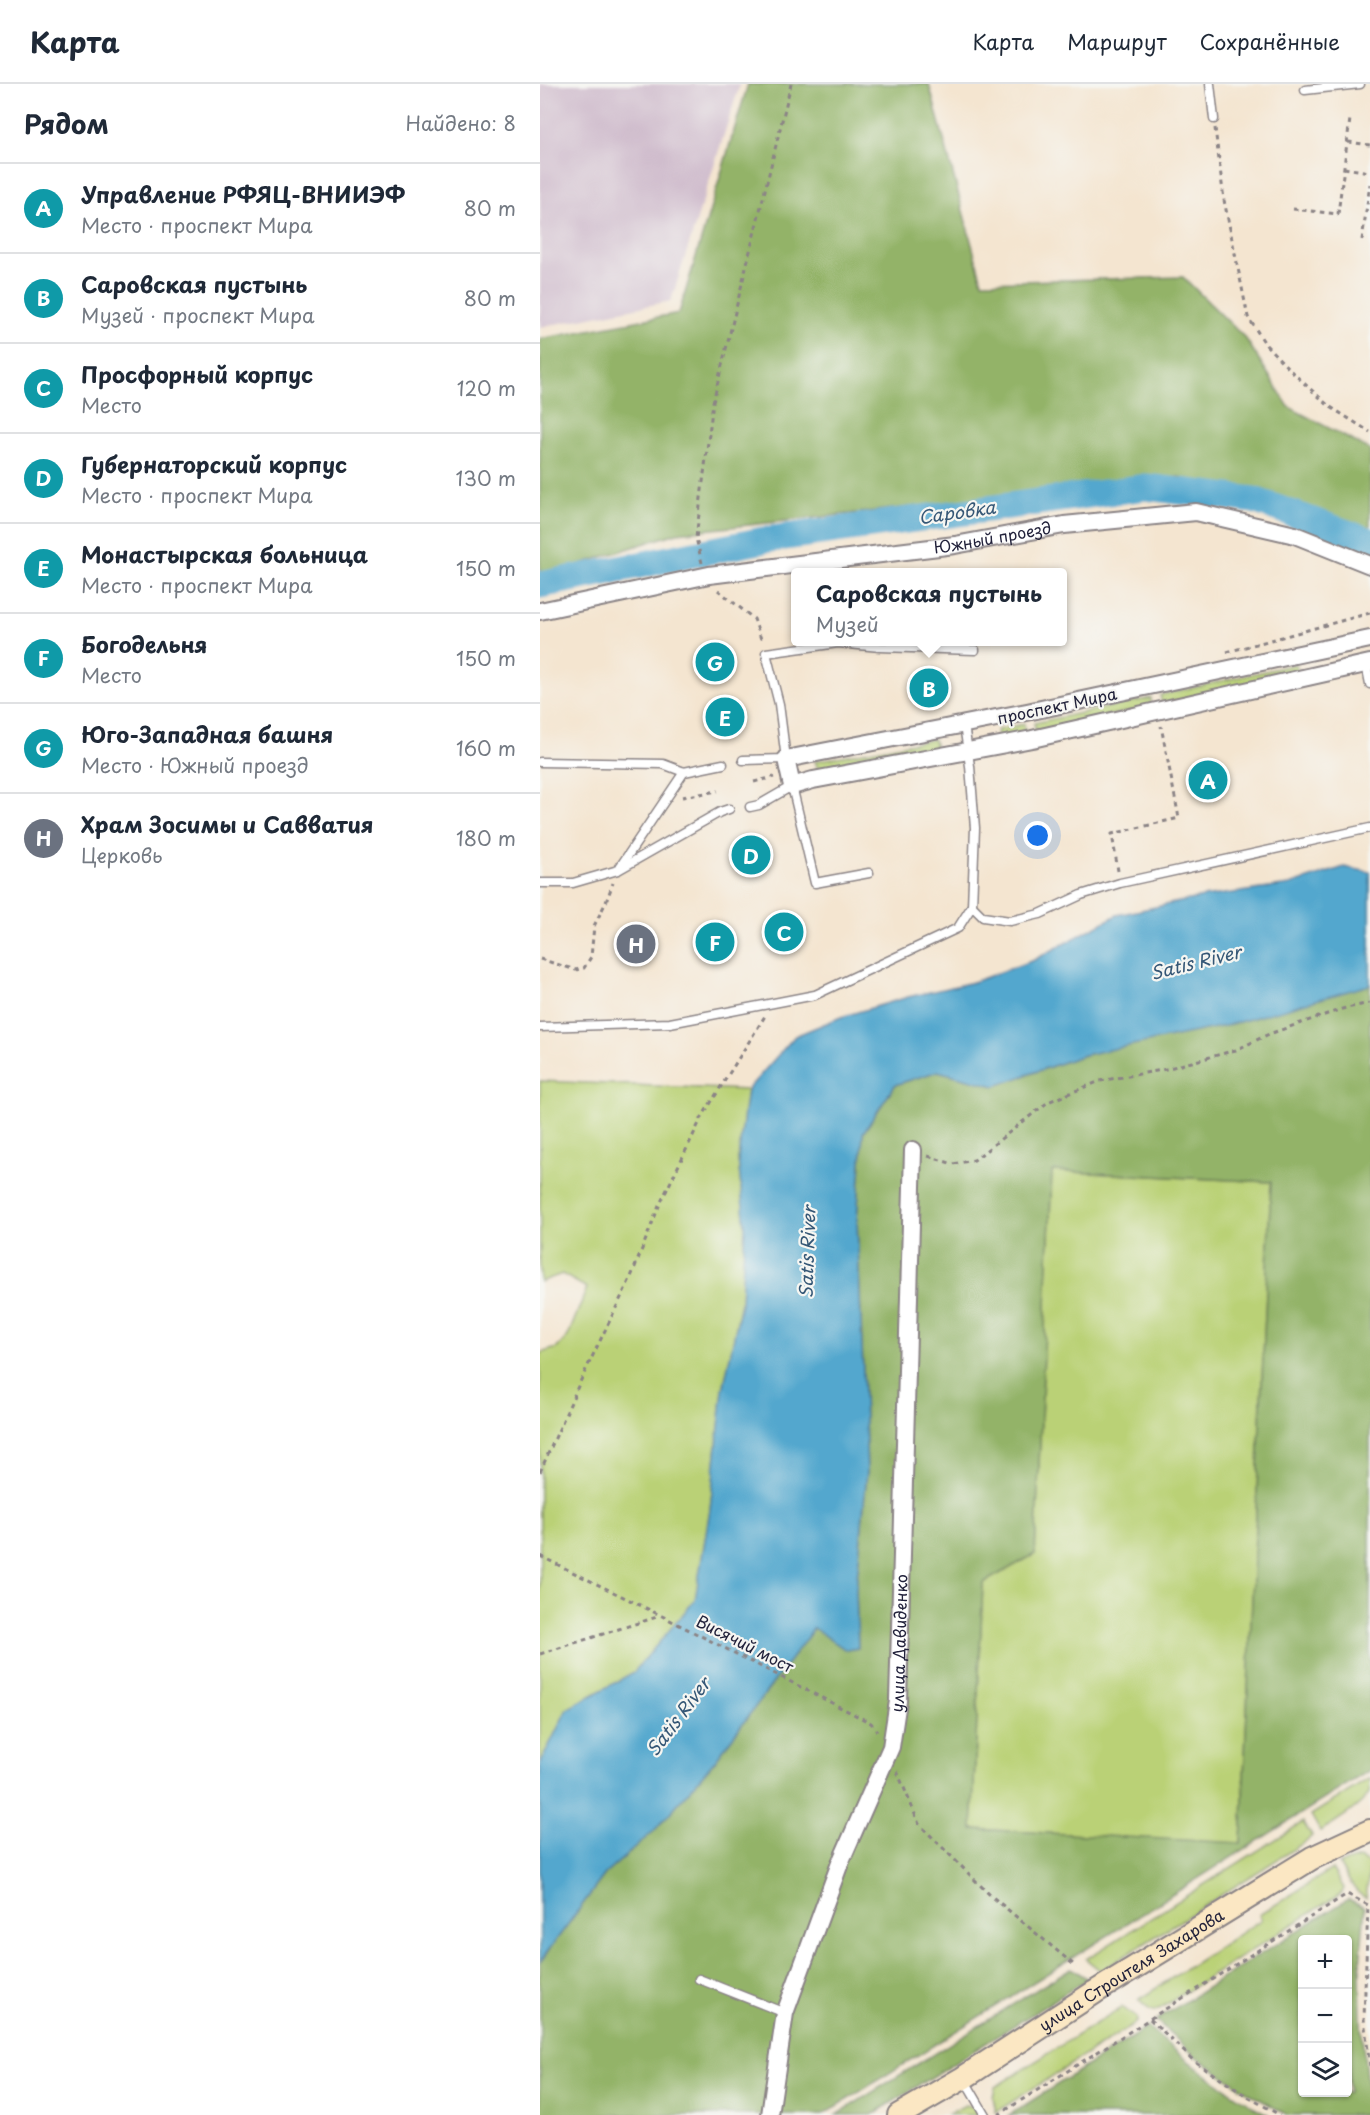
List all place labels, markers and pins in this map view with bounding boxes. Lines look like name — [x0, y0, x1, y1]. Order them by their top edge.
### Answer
pin: G — [696, 640, 735, 684]
pin: B — [910, 666, 948, 710]
pin: E — [706, 694, 744, 740]
pin: A — [1188, 758, 1228, 802]
pin: D — [732, 832, 770, 878]
pin: C — [764, 910, 804, 954]
pin: F — [696, 920, 735, 964]
pin: H — [616, 922, 656, 966]

